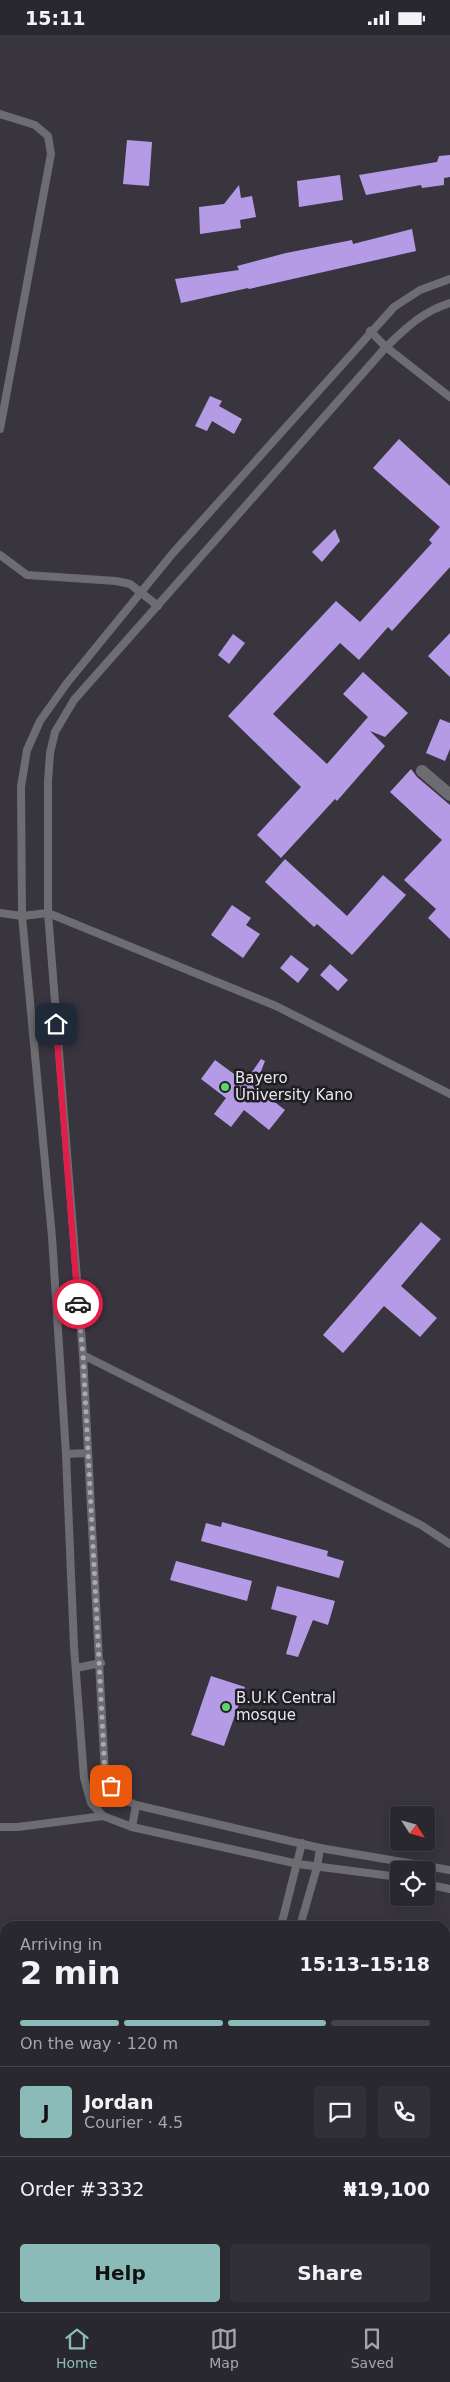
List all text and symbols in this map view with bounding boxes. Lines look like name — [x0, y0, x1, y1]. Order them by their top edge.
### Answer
text: 15:11 — [25, 7, 85, 29]
pin — [35, 1003, 77, 1045]
icon: home — [42, 1010, 70, 1038]
place label: Bayero University Kano — [235, 1069, 353, 1104]
marker: Bayero University Kano — [219, 1081, 231, 1093]
courier — [53, 1279, 103, 1329]
icon: car — [64, 1290, 92, 1318]
place label: B.U.K Central mosque — [236, 1689, 336, 1724]
marker: B.U.K Central mosque — [220, 1701, 232, 1713]
pin — [90, 1765, 132, 1807]
icon: bag — [97, 1772, 125, 1800]
north arrow — [390, 1806, 435, 1851]
map controls — [390, 1806, 435, 1906]
button: locate — [390, 1861, 435, 1906]
text: Arriving in — [20, 1935, 102, 1954]
text: 15:13–15:18 — [300, 1953, 430, 1975]
text: 2 min — [20, 1954, 121, 1992]
text: On the way · 120 m — [20, 2034, 178, 2053]
button: chat — [314, 2086, 366, 2138]
button: phone — [378, 2086, 430, 2138]
text: Jordan — [84, 2091, 153, 2113]
text: J — [42, 2101, 50, 2123]
text: Courier · 4.5 — [84, 2113, 183, 2132]
text: Order #3332 — [20, 2178, 144, 2200]
text: ₦19,100 — [343, 2178, 430, 2200]
button: Help — [20, 2244, 220, 2302]
button: Share — [230, 2244, 430, 2302]
tab: Home — [56, 2325, 97, 2371]
tab: Map — [209, 2325, 239, 2371]
tab: Saved — [351, 2325, 394, 2371]

